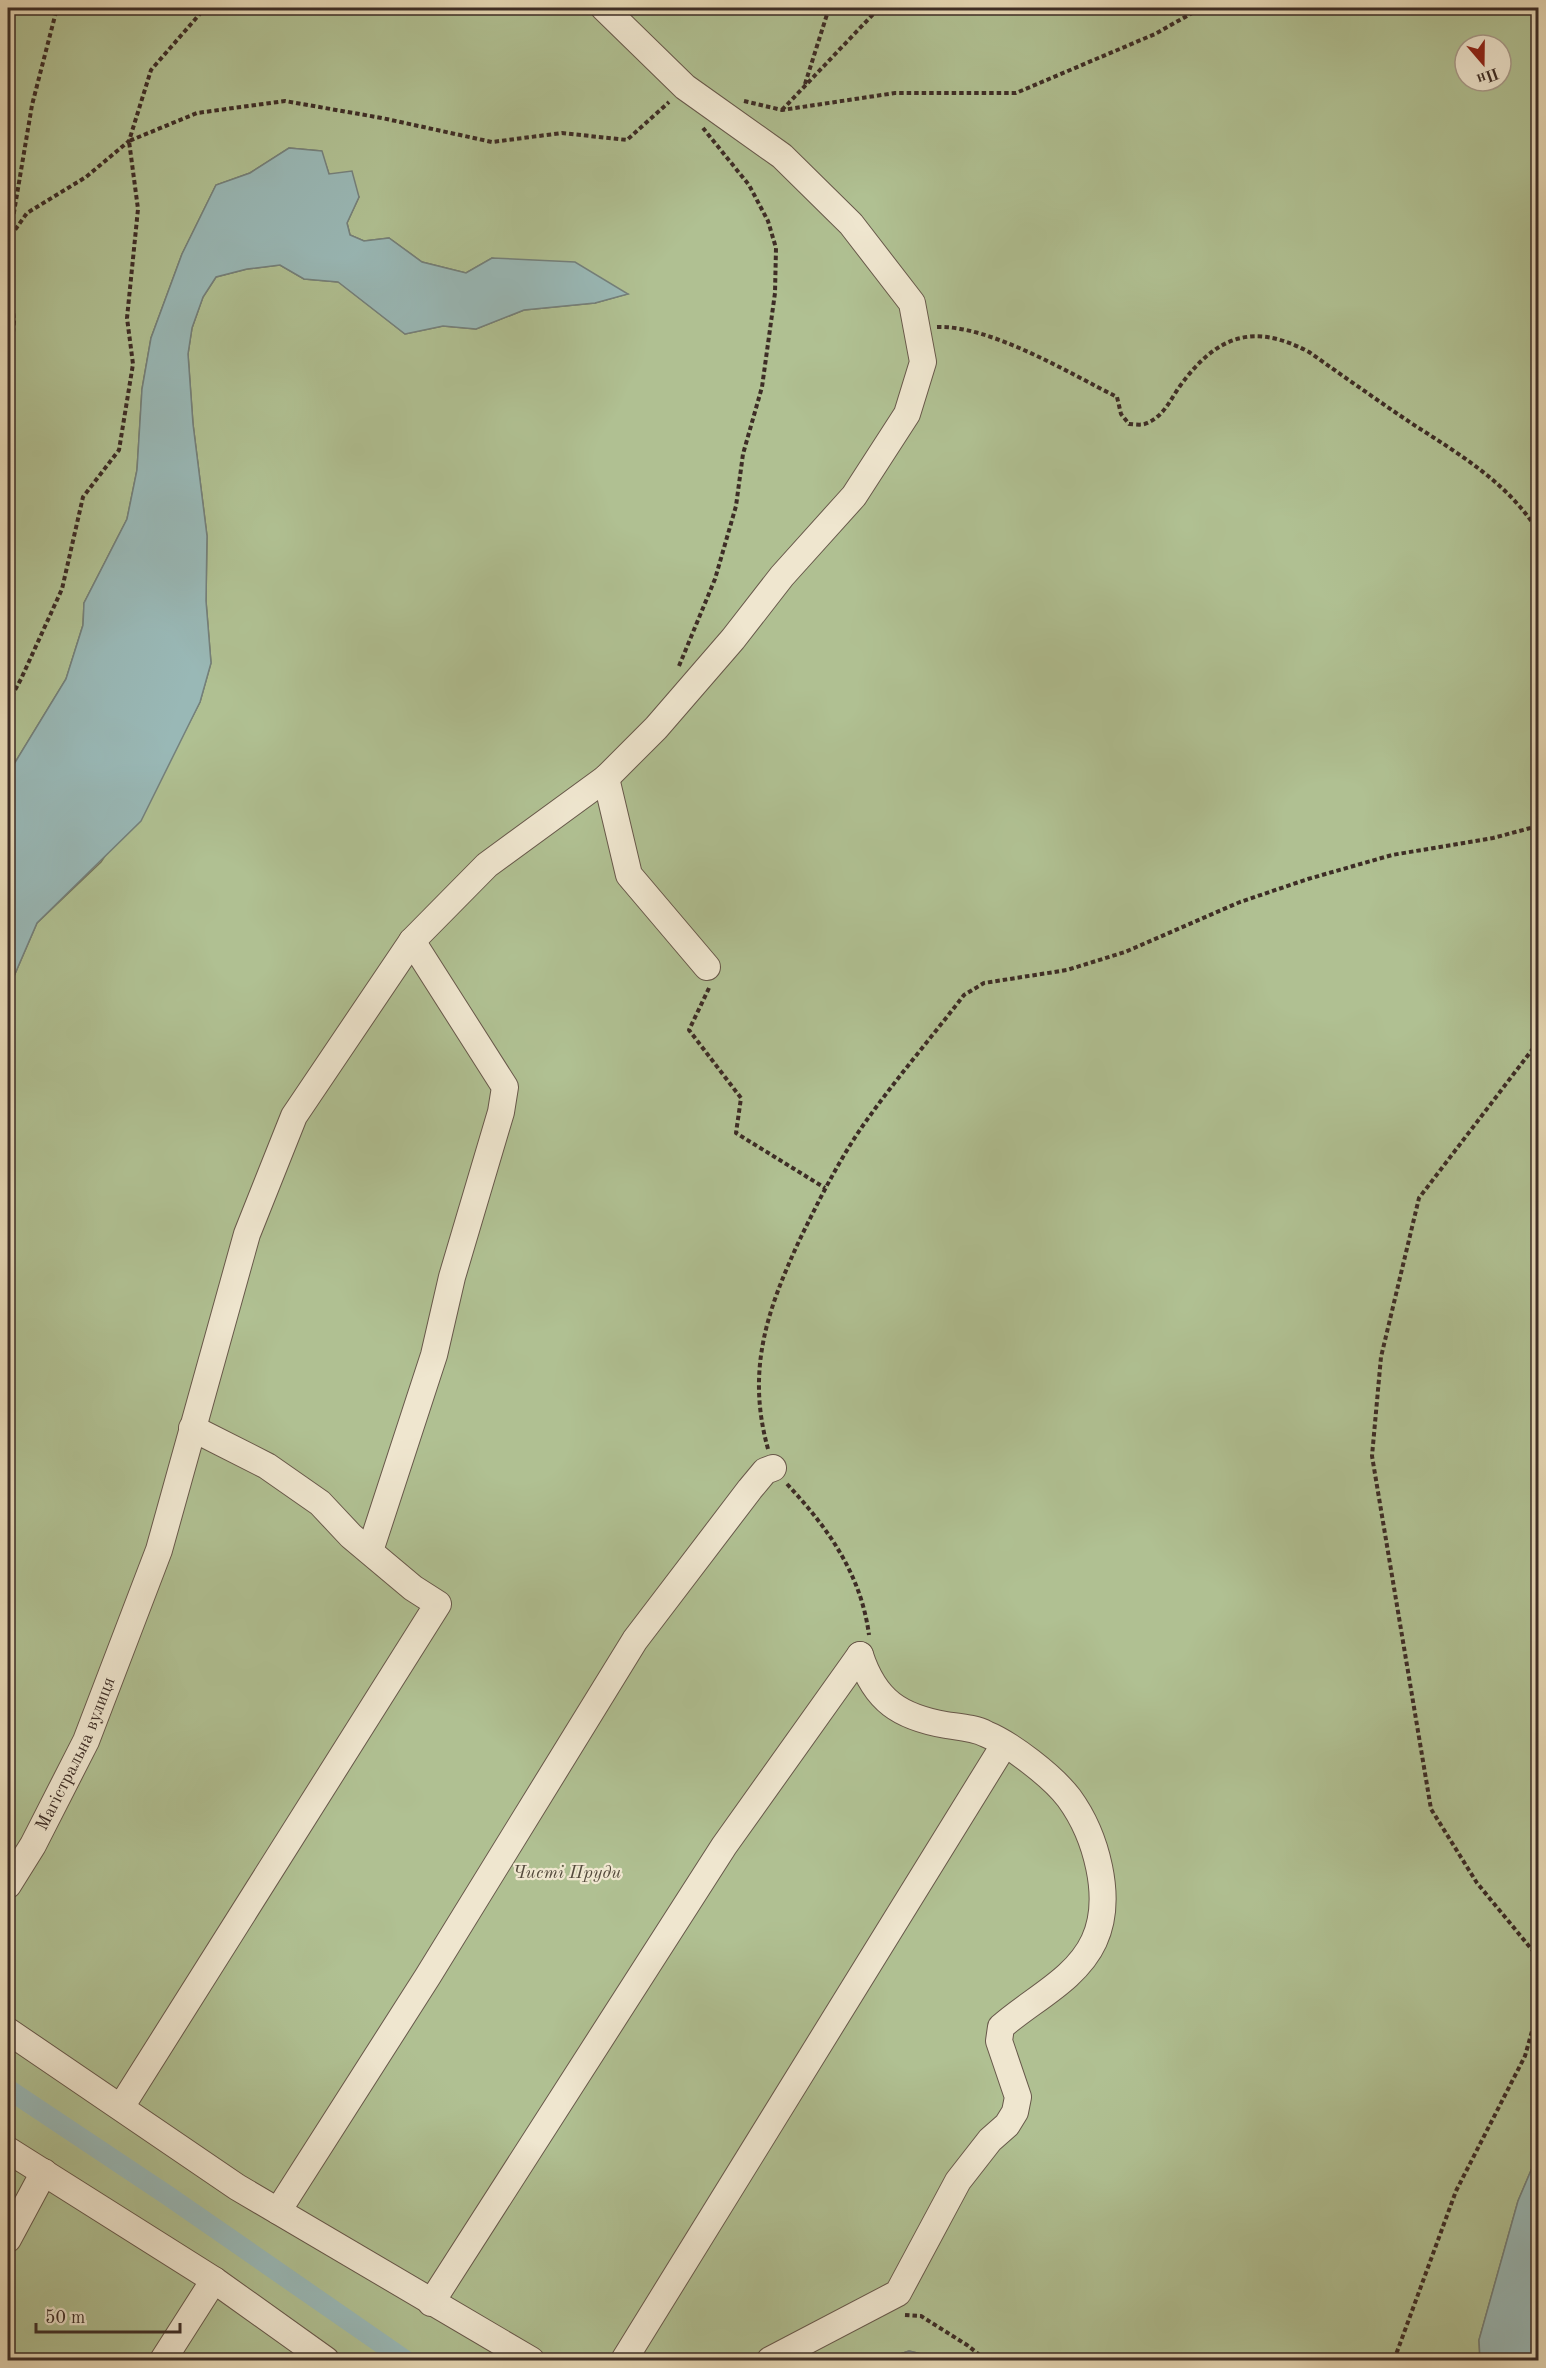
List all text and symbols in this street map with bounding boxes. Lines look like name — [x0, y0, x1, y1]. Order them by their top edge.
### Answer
north arrow — [1453, 33, 1513, 93]
text: Пн — [1474, 64, 1501, 87]
street label: Магістральна вулиця — [33, 1675, 119, 1834]
park label: Чисті Пруди — [513, 1864, 621, 1882]
scale bar — [36, 2296, 180, 2334]
text: 50 m — [45, 2309, 85, 2327]

